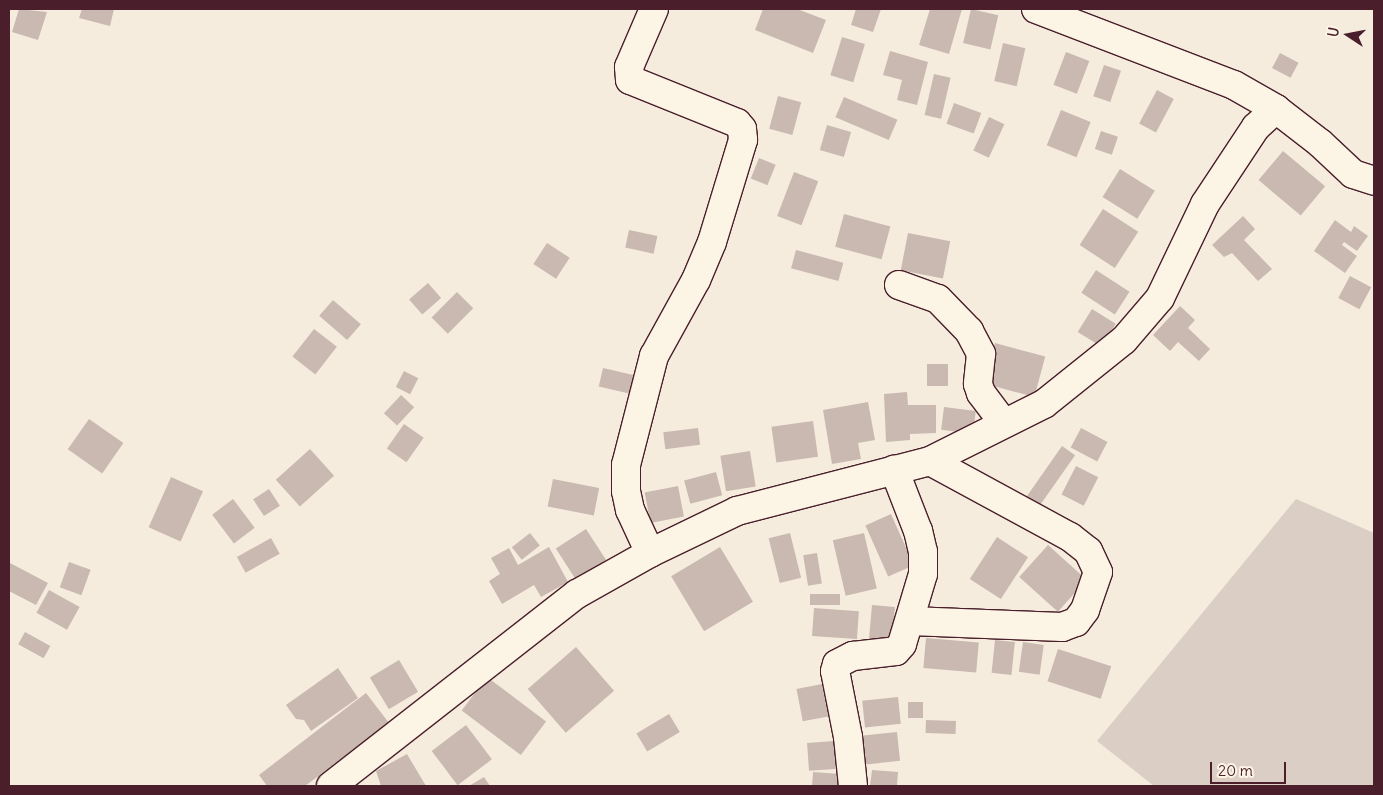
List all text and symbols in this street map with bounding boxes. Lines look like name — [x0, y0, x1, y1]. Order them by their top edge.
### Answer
north arrow — [1323, 10, 1373, 60]
text: U — [1324, 26, 1343, 39]
scale bar — [1213, 752, 1289, 784]
text: 20 m — [1218, 761, 1253, 780]

